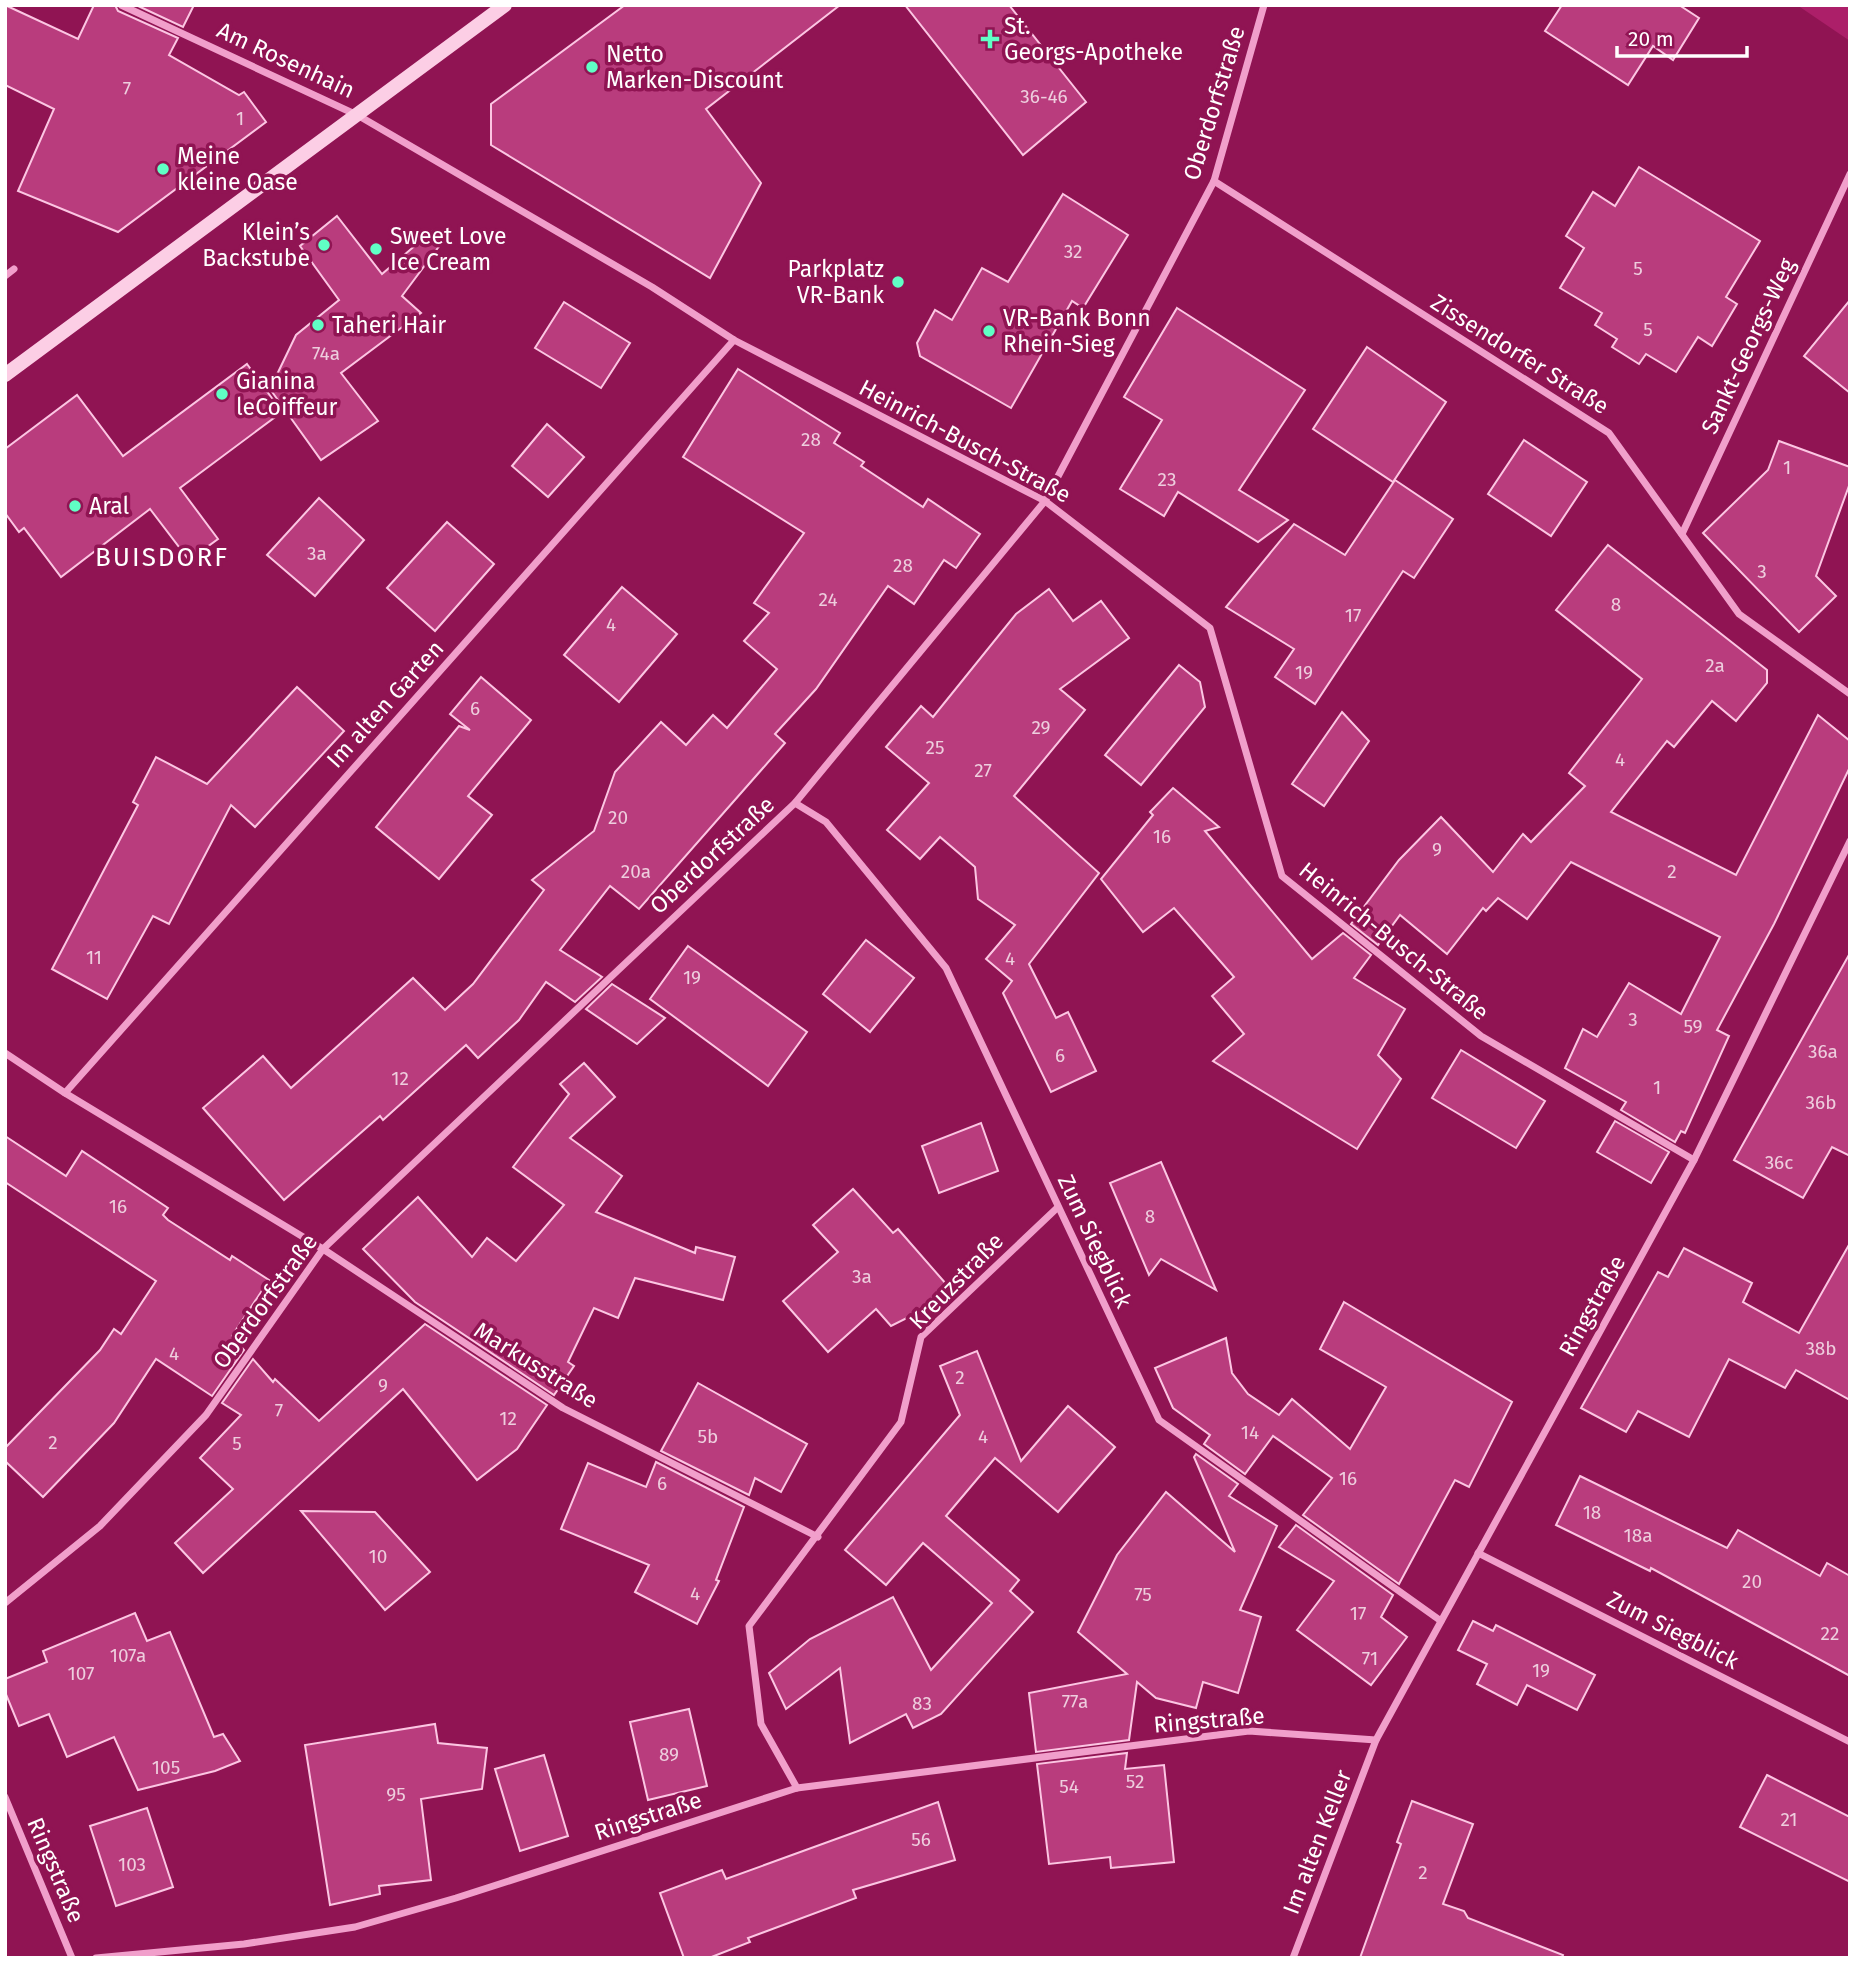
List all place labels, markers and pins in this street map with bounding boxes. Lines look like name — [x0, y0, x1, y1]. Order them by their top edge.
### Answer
place label: St. Georgs-Apotheke — [1004, 12, 1183, 66]
marker: St. Georgs-Apotheke — [982, 31, 998, 47]
place label: Netto Marken-Discount — [606, 40, 784, 94]
marker: Netto Marken-Discount — [584, 59, 600, 75]
place label: Meine kleine Oase — [177, 142, 298, 196]
marker: Meine kleine Oase — [155, 161, 171, 177]
place label: Klein’s Backstube — [202, 218, 310, 272]
place label: Sweet Love Ice Cream — [390, 222, 506, 276]
marker: Klein’s Backstube — [316, 237, 332, 253]
marker: Sweet Love Ice Cream — [368, 241, 384, 257]
place label: Parkplatz VR-Bank — [788, 255, 884, 309]
marker: Parkplatz VR-Bank — [890, 274, 906, 290]
place label: VR-Bank Bonn Rhein-Sieg — [1003, 304, 1151, 358]
place label: Taheri Hair — [332, 311, 446, 339]
marker: Taheri Hair — [310, 317, 326, 333]
marker: VR-Bank Bonn Rhein-Sieg — [981, 323, 997, 339]
place label: Gianina leCoiffeur — [236, 367, 338, 421]
marker: Gianina leCoiffeur — [214, 386, 230, 402]
place label: Aral — [89, 492, 130, 520]
marker: Aral — [67, 498, 83, 514]

